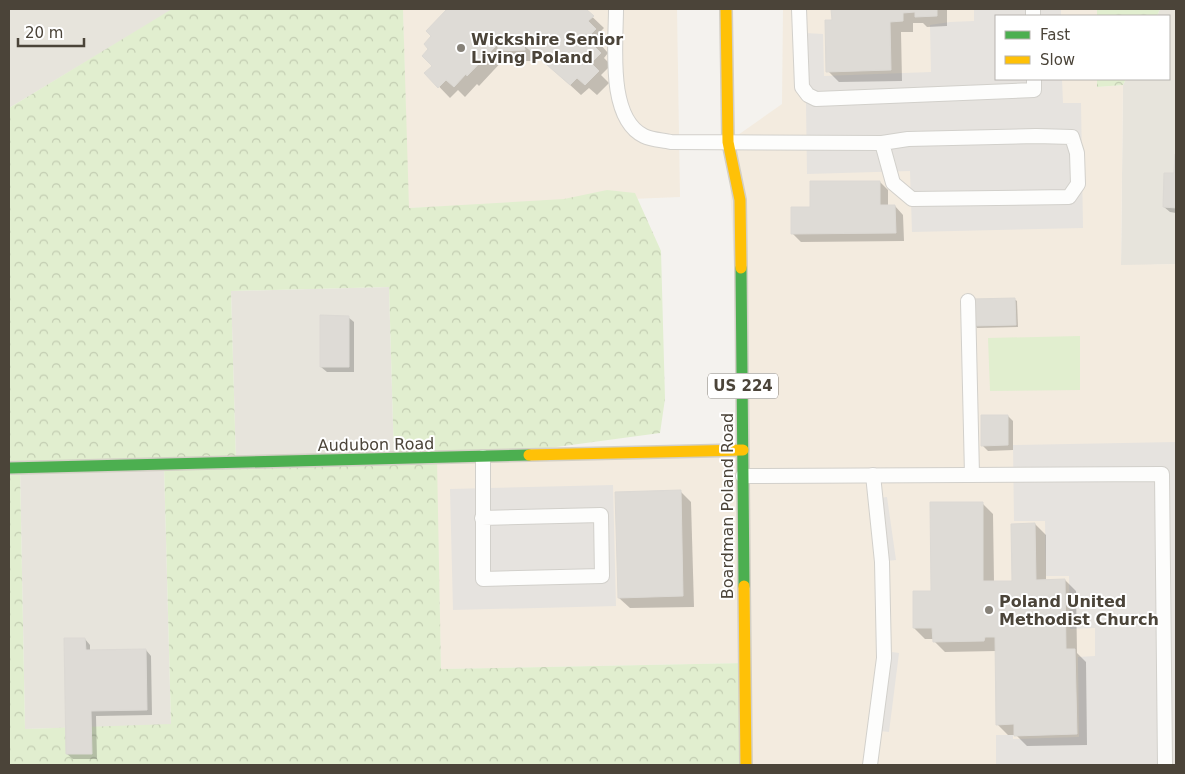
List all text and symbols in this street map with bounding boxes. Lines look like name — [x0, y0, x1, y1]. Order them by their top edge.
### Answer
scale bar — [18, 15, 84, 47]
legend — [995, 15, 1170, 80]
text: 20 m — [25, 24, 63, 42]
text: Fast — [1040, 26, 1070, 44]
place label: Wickshire Senior Living Poland — [471, 30, 623, 67]
marker: Wickshire Senior Living Poland — [455, 42, 467, 54]
text: Slow — [1040, 51, 1075, 69]
road number: US 224 — [708, 374, 778, 398]
street label: Boardman Poland Road — [718, 413, 737, 599]
street label: Audubon Road — [318, 434, 435, 455]
place label: Poland United Methodist Church — [999, 592, 1159, 629]
marker: Poland United Methodist Church — [983, 604, 995, 616]

